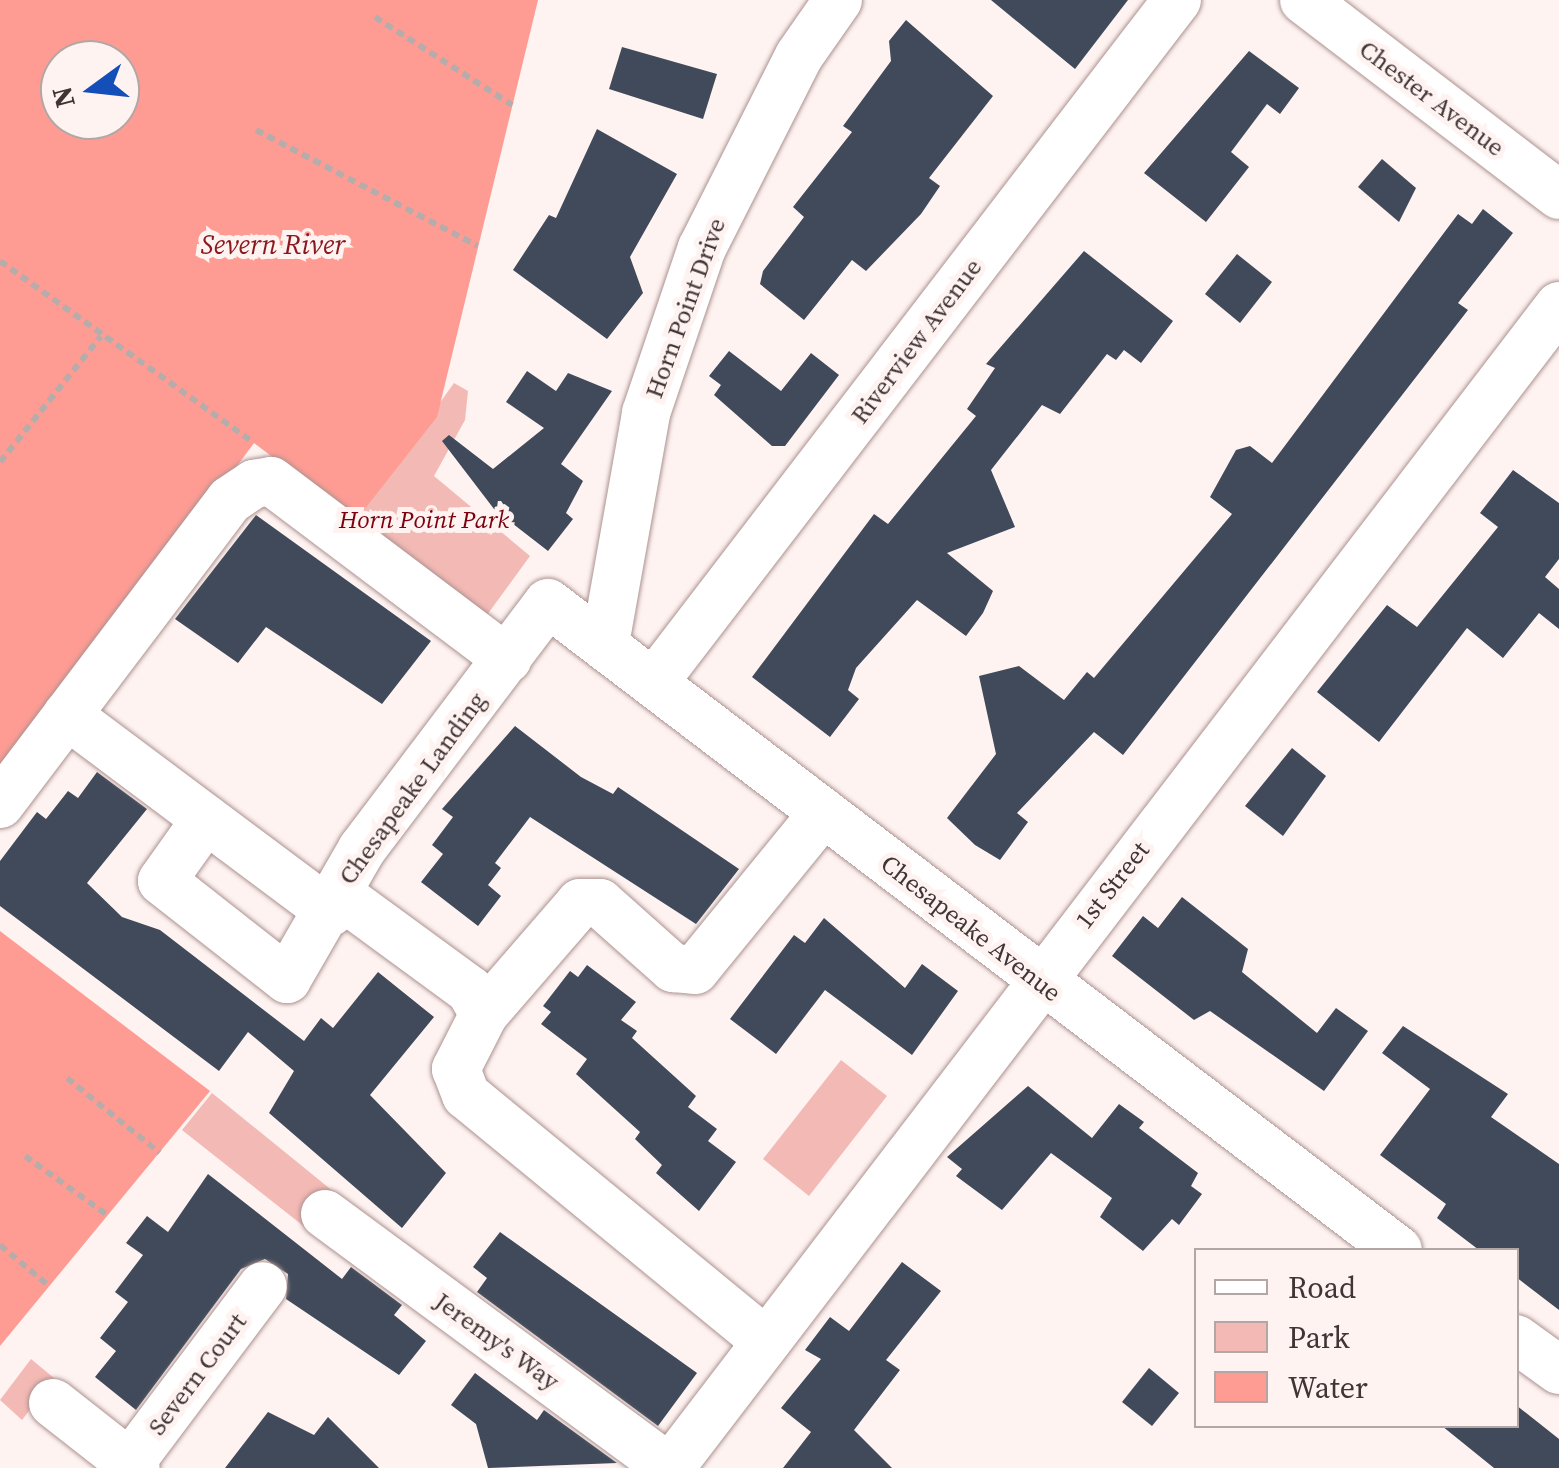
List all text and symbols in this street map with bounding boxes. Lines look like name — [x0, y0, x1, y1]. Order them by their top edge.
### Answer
street label: Chester Avenue — [1354, 34, 1510, 162]
north arrow — [40, 40, 140, 140]
text: N — [42, 82, 84, 112]
street label: Horn Point Drive — [639, 214, 731, 402]
water label: Severn River — [200, 227, 346, 261]
street label: Riverview Avenue — [844, 253, 988, 429]
park label: Horn Point Park — [339, 504, 509, 534]
street label: Chesapeake Landing — [332, 686, 492, 890]
street label: 1st Street — [1069, 836, 1155, 934]
street label: Chesapeake Avenue — [875, 848, 1067, 1008]
legend — [1194, 1248, 1519, 1428]
text: Road — [1288, 1267, 1356, 1308]
street label: Jeremy's Way — [429, 1286, 565, 1396]
street label: Severn Court — [141, 1307, 253, 1441]
text: Park — [1288, 1317, 1350, 1358]
text: Water — [1288, 1367, 1368, 1408]

